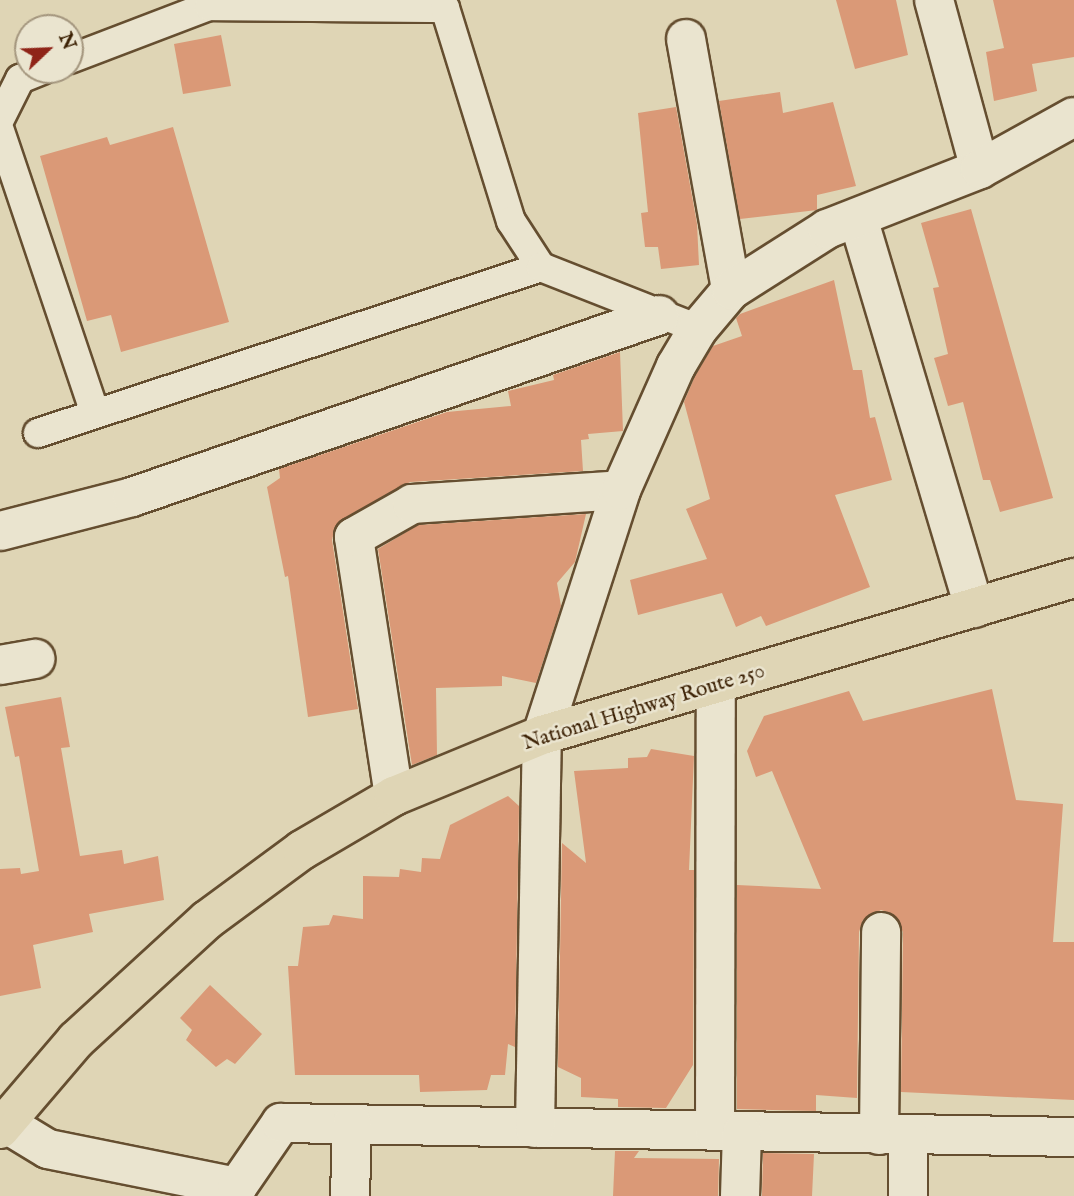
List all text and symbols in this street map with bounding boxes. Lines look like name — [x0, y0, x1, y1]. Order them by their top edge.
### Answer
north arrow — [14, 14, 84, 84]
text: N — [52, 29, 81, 54]
street label: National Highway Route 250 — [520, 659, 768, 757]

